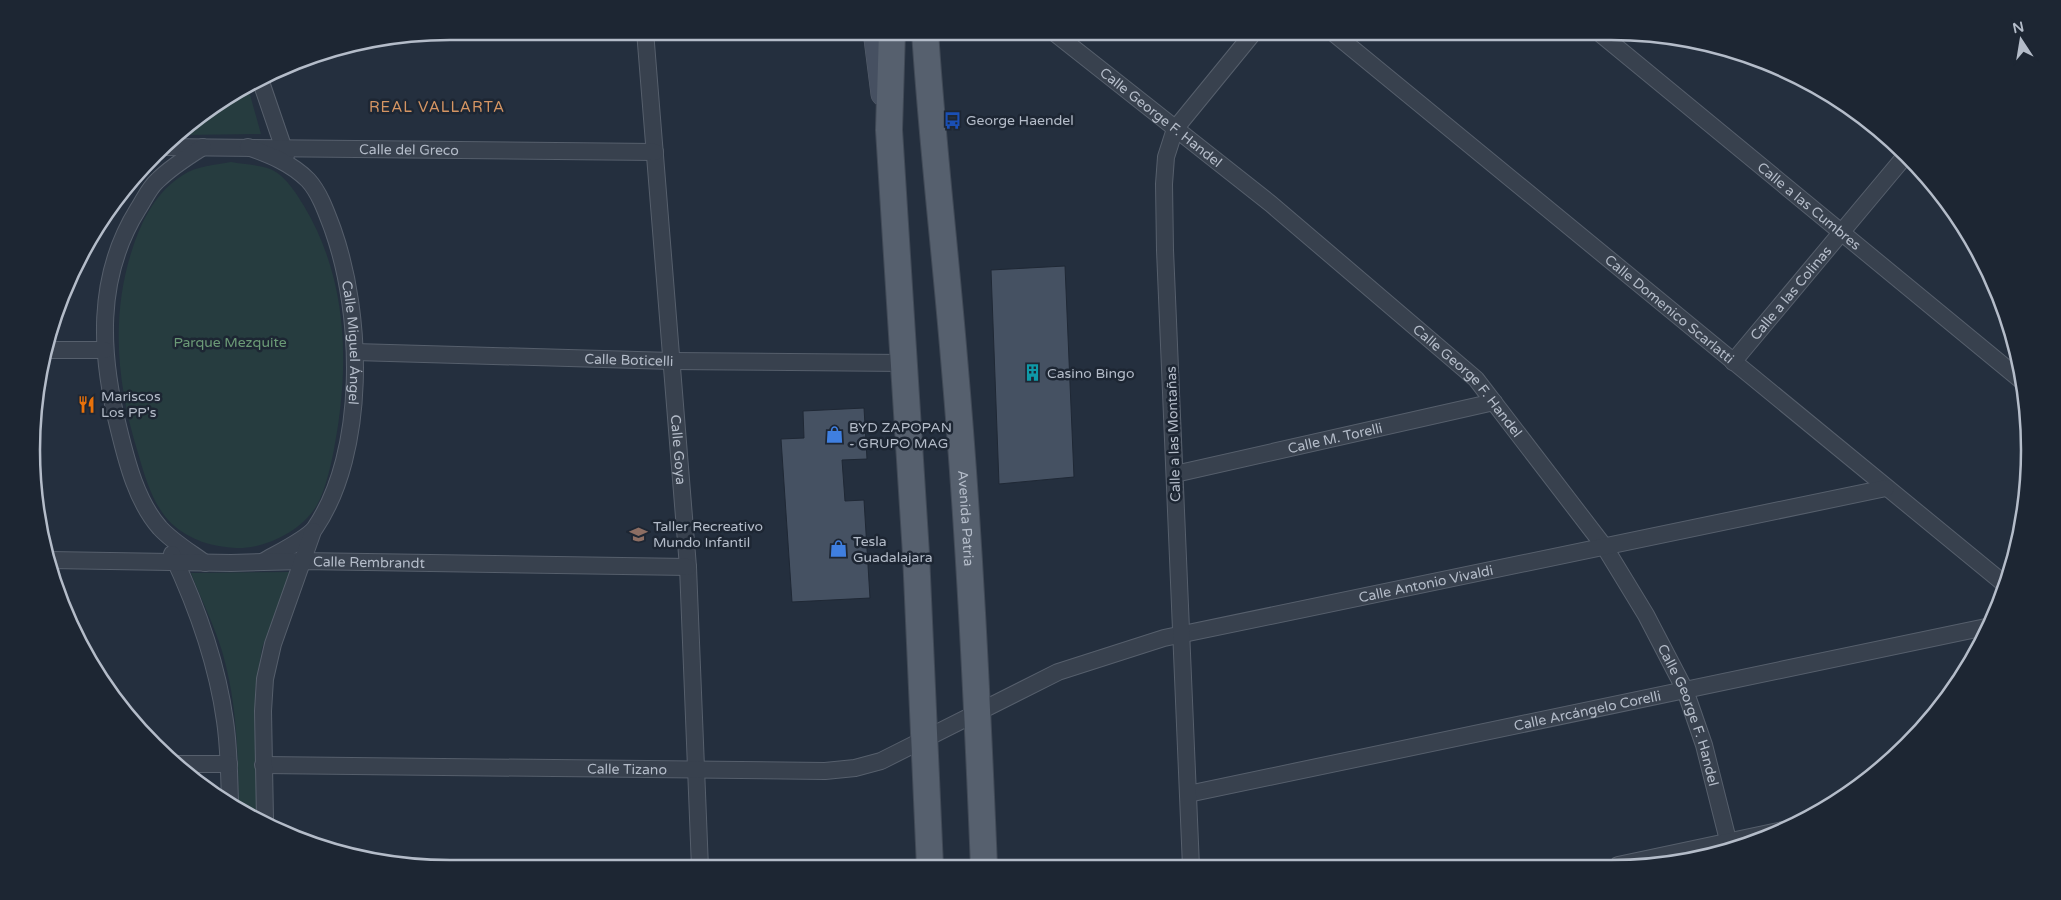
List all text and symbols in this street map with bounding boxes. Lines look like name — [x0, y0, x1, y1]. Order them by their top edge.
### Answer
north arrow — [1996, 15, 2046, 65]
text: N — [2011, 18, 2026, 37]
street label: Calle George F. Handel — [1096, 64, 1225, 171]
district label: REAL VALLARTA — [369, 98, 505, 116]
bus stop icon: George Haendel — [942, 110, 962, 130]
place label: George Haendel — [966, 112, 1074, 129]
street label: Calle del Greco — [359, 141, 459, 159]
street label: Calle a las Cumbres — [1754, 159, 1864, 254]
street label: Calle a las Colinas — [1747, 242, 1836, 344]
street label: Calle Domenico Scarlatti — [1601, 251, 1737, 367]
street label: Calle Miguel Ángel — [338, 279, 363, 405]
street label: Calle George F. Handel — [1409, 321, 1525, 441]
park label: Parque Mezquite — [173, 334, 287, 351]
street label: Calle Boticelli — [584, 351, 674, 370]
building icon: Casino Bingo — [1023, 363, 1043, 383]
place label: Casino Bingo — [1047, 365, 1134, 382]
street label: Calle a las Montañas — [1163, 366, 1184, 502]
place label: Mariscos Los PP's — [101, 388, 161, 421]
restaurant icon: Mariscos Los PP's — [77, 394, 97, 414]
street label: Calle Goya — [667, 414, 689, 486]
place label: BYD ZAPOPAN - GRUPO MAG — [849, 419, 952, 452]
street label: Calle M. Torelli — [1286, 419, 1384, 457]
shop icon: BYD ZAPOPAN - GRUPO MAG — [825, 425, 845, 445]
street label: Avenida Patria — [954, 470, 977, 567]
place label: Taller Recreativo Mundo Infantil — [653, 518, 763, 551]
school or university icon: Taller Recreativo Mundo Infantil — [629, 524, 649, 544]
place label: Tesla Guadalajara — [853, 533, 933, 566]
shop icon: Tesla Guadalajara — [829, 539, 849, 559]
street label: Calle Rembrandt — [313, 553, 426, 572]
street label: Calle Antonio Vivaldi — [1357, 562, 1495, 606]
street label: Calle George F. Handel — [1654, 641, 1722, 788]
street label: Calle Arcángelo Corelli — [1512, 687, 1662, 735]
street label: Calle Tizano — [587, 760, 667, 778]

